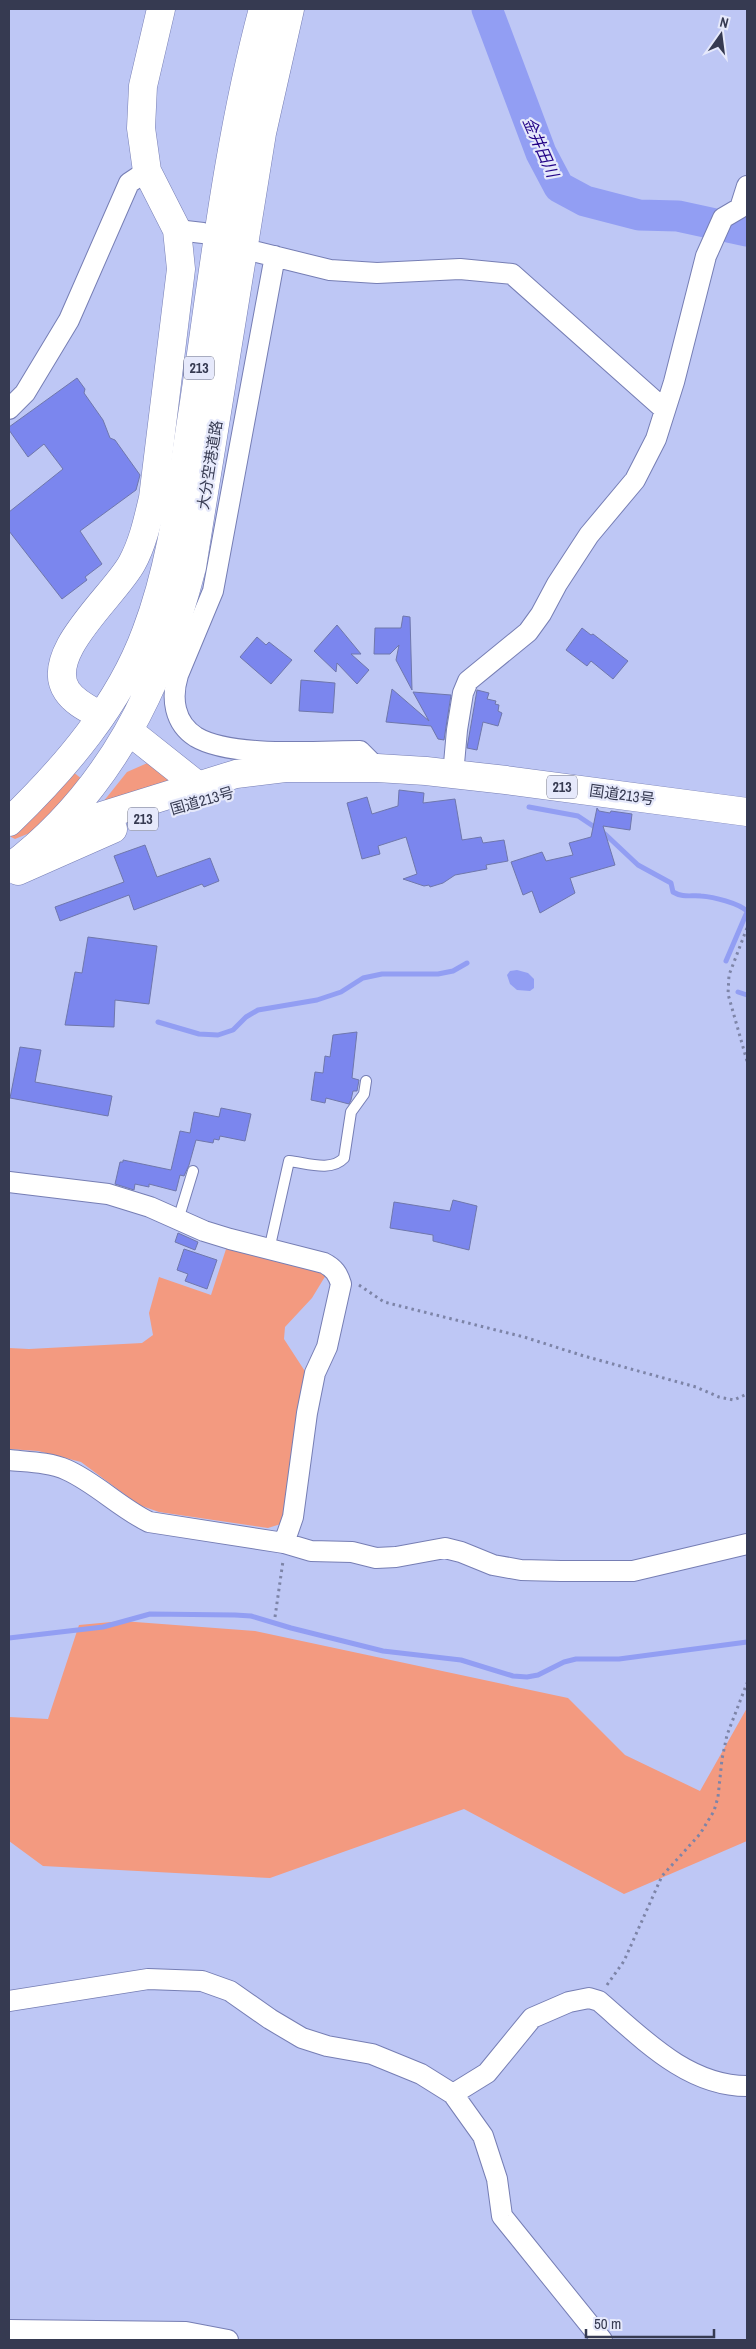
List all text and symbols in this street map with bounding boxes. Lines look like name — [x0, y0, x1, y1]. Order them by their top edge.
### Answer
north arrow — [696, 10, 746, 60]
text: N — [718, 13, 730, 32]
water label: 金井田川 — [518, 113, 565, 183]
road number: 213 — [184, 356, 214, 379]
street label: 大分空港道路 — [192, 419, 227, 511]
road number: 213 — [547, 776, 577, 799]
street label: 国道213号 — [588, 780, 656, 809]
street label: 国道213号 — [167, 781, 236, 820]
road number: 213 — [128, 808, 158, 831]
scale bar — [586, 2306, 714, 2338]
text: 50 m — [594, 2313, 621, 2334]

